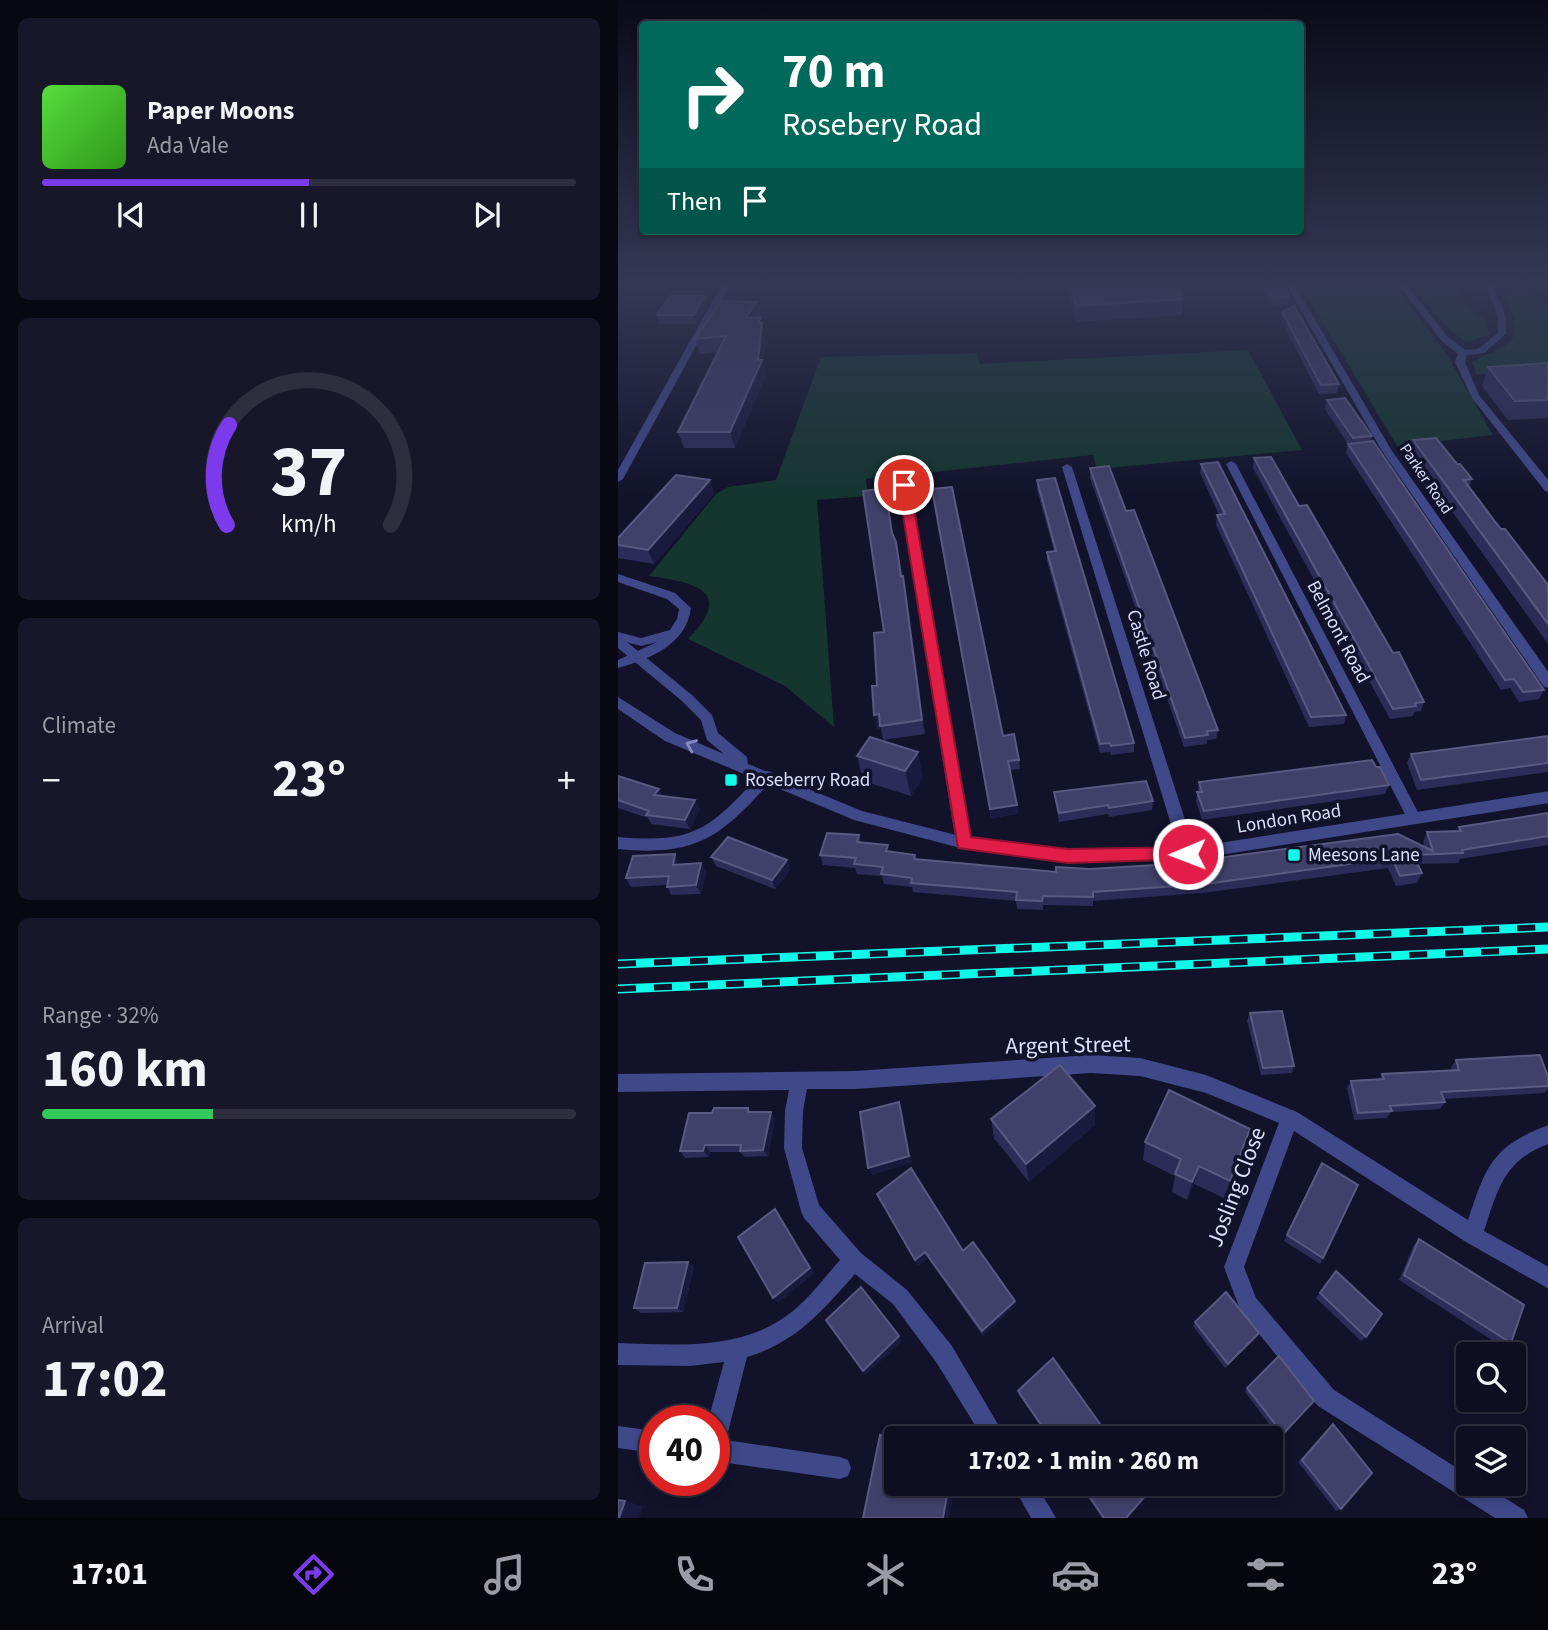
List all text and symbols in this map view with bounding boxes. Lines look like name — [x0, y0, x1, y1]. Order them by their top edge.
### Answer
text: 70 m — [782, 37, 886, 107]
icon: right — [667, 49, 758, 140]
text: Paper Moons — [147, 92, 294, 129]
text: Rosebery Road — [782, 102, 982, 148]
text: Ada Vale — [147, 129, 229, 162]
icon: arrive — [736, 182, 774, 220]
text: Then — [667, 183, 722, 220]
icon: previous — [112, 196, 150, 234]
icon: pause — [290, 196, 328, 234]
icon: next — [468, 196, 506, 234]
text: 37 — [271, 420, 347, 524]
street label: Parker Road — [1394, 439, 1458, 519]
pin — [874, 455, 934, 515]
icon: arrive — [885, 466, 923, 504]
text: km/h — [281, 506, 337, 542]
street label: Belmont Road — [1300, 576, 1376, 688]
street label: Castle Road — [1119, 606, 1173, 704]
text: Climate — [42, 709, 116, 742]
one-way arrow — [685, 740, 697, 754]
text: 23° — [272, 743, 346, 817]
text: − — [42, 754, 61, 808]
text: + — [557, 754, 576, 808]
place label: Roseberry Road — [745, 767, 870, 794]
marker: Roseberry Road — [723, 772, 739, 788]
street label: London Road — [1235, 797, 1343, 841]
position arrow — [1151, 817, 1225, 891]
place label: Meesons Lane — [1308, 842, 1420, 869]
marker: Meesons Lane — [1286, 847, 1302, 863]
text: Range · 32% — [42, 999, 159, 1032]
street label: Argent Street — [1005, 1027, 1131, 1063]
text: 160 km — [42, 1033, 208, 1107]
street label: Josling Close — [1198, 1122, 1274, 1252]
text: Arrival — [42, 1309, 104, 1342]
map controls — [1456, 1342, 1526, 1496]
button: search — [1456, 1342, 1526, 1412]
text: 17:02 — [42, 1343, 167, 1417]
speed limit sign: 40 — [639, 1405, 730, 1496]
button: layers — [1456, 1426, 1526, 1496]
text: 17:02 · 1 min · 260 m — [968, 1442, 1199, 1479]
icon: directions — [289, 1550, 338, 1599]
icon: music — [480, 1550, 529, 1599]
icon: phone — [670, 1550, 719, 1599]
icon: climate — [861, 1550, 910, 1599]
icon: car — [1051, 1550, 1100, 1599]
icon: filters — [1241, 1550, 1290, 1599]
text: 17:01 — [71, 1551, 148, 1597]
text: 23° — [1432, 1551, 1477, 1597]

